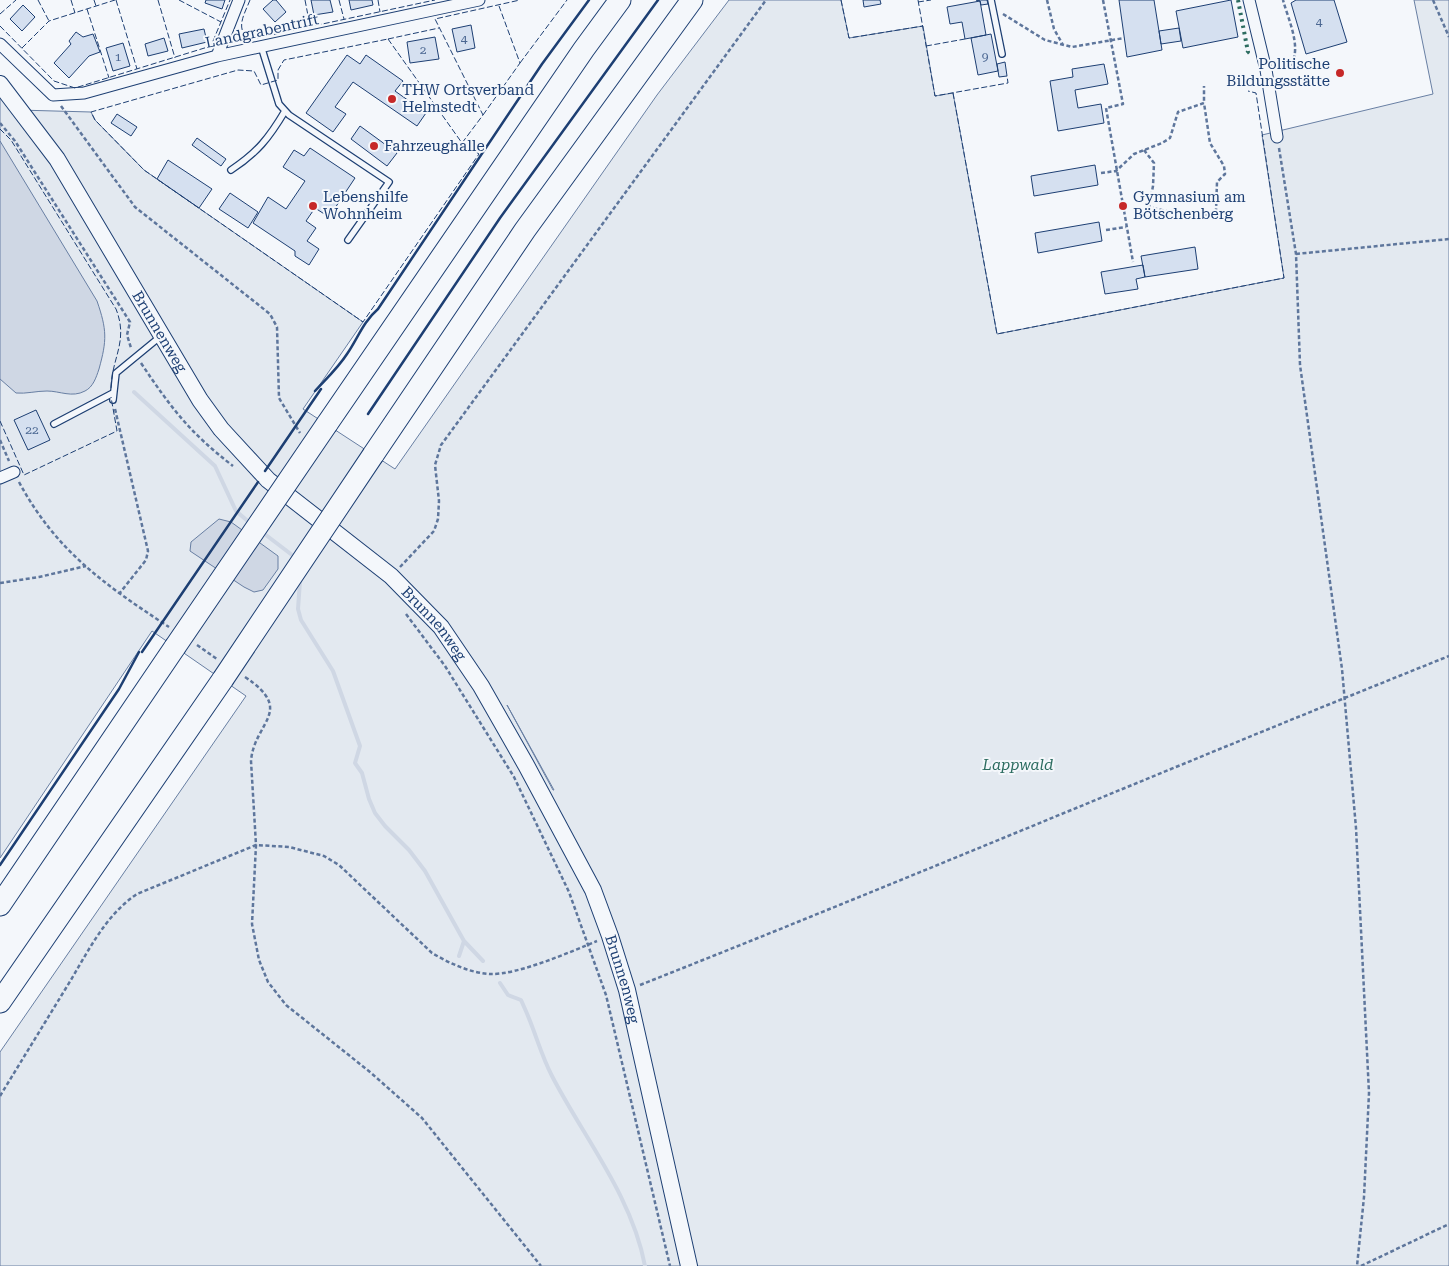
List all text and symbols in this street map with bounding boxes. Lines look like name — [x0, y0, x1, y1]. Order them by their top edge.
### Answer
street label: Landgrabentrift — [204, 10, 321, 52]
house number: 4 — [1316, 15, 1323, 29]
house number: 4 — [461, 32, 468, 46]
house number: 2 — [420, 43, 427, 57]
house number: 1 — [115, 50, 122, 64]
house number: 9 — [982, 50, 989, 64]
place label: Politische Bildungsstätte — [1226, 55, 1330, 90]
marker: Politische Bildungsstätte — [1334, 67, 1346, 79]
place label: THW Ortsverband Helmstedt — [402, 81, 535, 116]
marker: THW Ortsverband Helmstedt — [386, 93, 398, 105]
place label: Fahrzeughalle — [384, 137, 485, 155]
marker: Fahrzeughalle — [368, 140, 380, 152]
place label: Lebenshilfe Wohnheim — [323, 188, 408, 223]
place label: Gymnasium am Bötschenberg — [1133, 188, 1246, 223]
marker: Lebenshilfe Wohnheim — [307, 200, 319, 212]
marker: Gymnasium am Bötschenberg — [1117, 200, 1129, 212]
street label: Brunnenweg — [128, 288, 191, 376]
house number: 22 — [25, 423, 39, 437]
street label: Brunnenweg — [398, 583, 470, 665]
park label: Lappwald — [982, 756, 1053, 774]
street label: Brunnenweg — [601, 932, 643, 1026]

